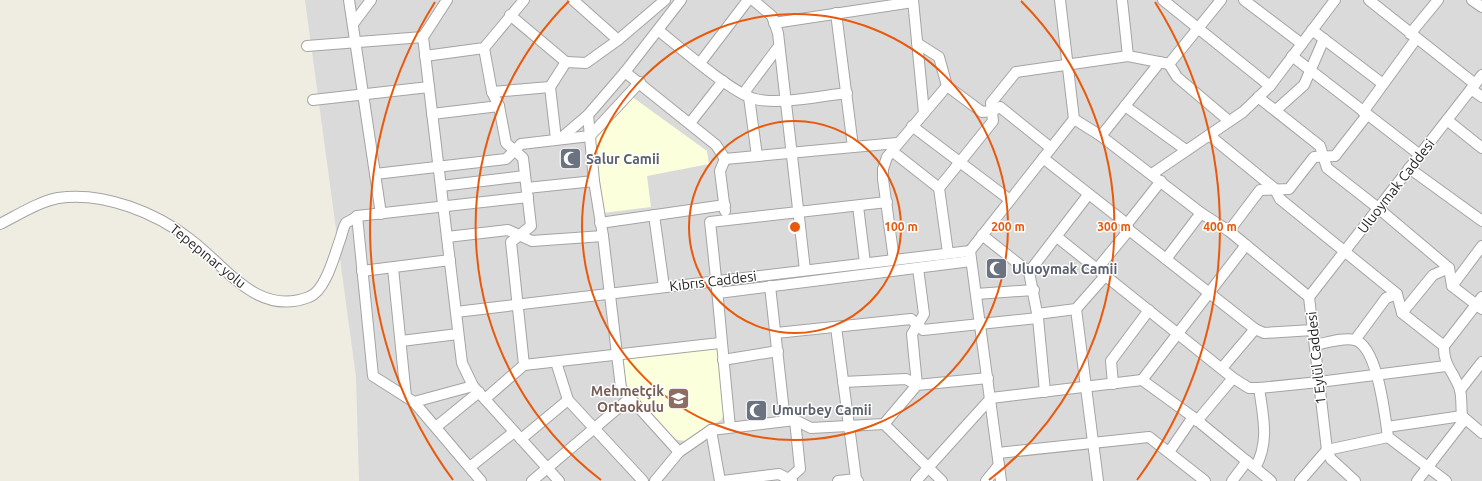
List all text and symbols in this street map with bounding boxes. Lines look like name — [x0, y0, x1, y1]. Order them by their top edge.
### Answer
street label: Uluoymak Caddesi — [1354, 136, 1438, 236]
mosque icon: Salur Camii — [557, 146, 583, 172]
place label: Salur Camii — [586, 151, 660, 167]
centre of rings — [788, 220, 802, 234]
text: 100 m — [884, 220, 918, 233]
text: 200 m — [991, 220, 1025, 233]
text: 300 m — [1097, 220, 1131, 233]
text: 400 m — [1203, 220, 1237, 233]
street label: Tepepınar yolu — [167, 221, 249, 291]
mosque icon: Uluoymak Camii — [984, 256, 1010, 282]
place label: Uluoymak Camii — [1012, 261, 1117, 277]
street label: Kıbrıs Caddesi — [668, 268, 758, 294]
street label: 1 Eylül Caddesi — [1303, 311, 1329, 405]
place label: Mehmetçik Ortaokulu — [591, 383, 664, 415]
school or university icon: Mehmetçik Ortaokulu — [666, 386, 692, 412]
mosque icon: Umurbey Camii — [743, 397, 769, 423]
place label: Umurbey Camii — [772, 402, 872, 418]

